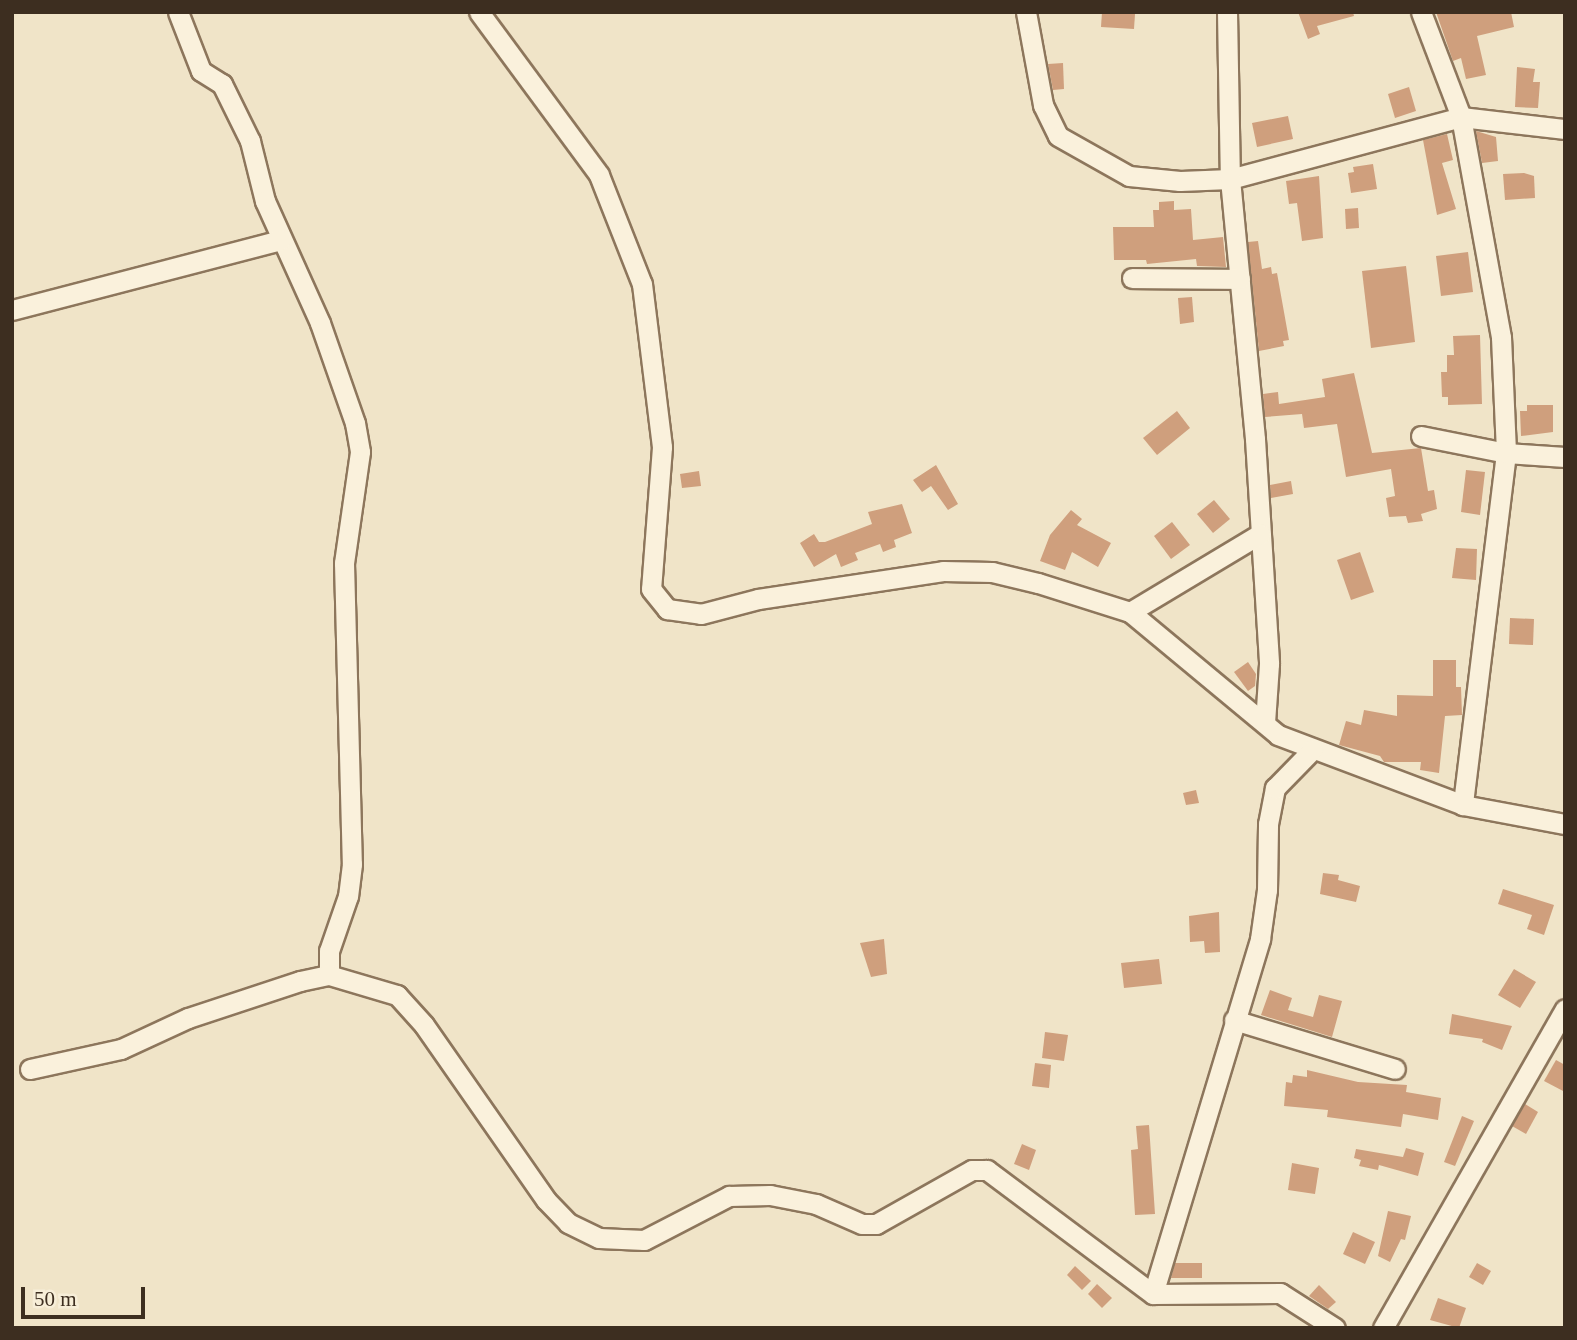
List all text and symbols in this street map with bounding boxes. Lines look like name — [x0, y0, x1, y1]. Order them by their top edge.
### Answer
scale bar — [24, 1274, 149, 1318]
text: 50 m — [34, 1287, 77, 1311]

